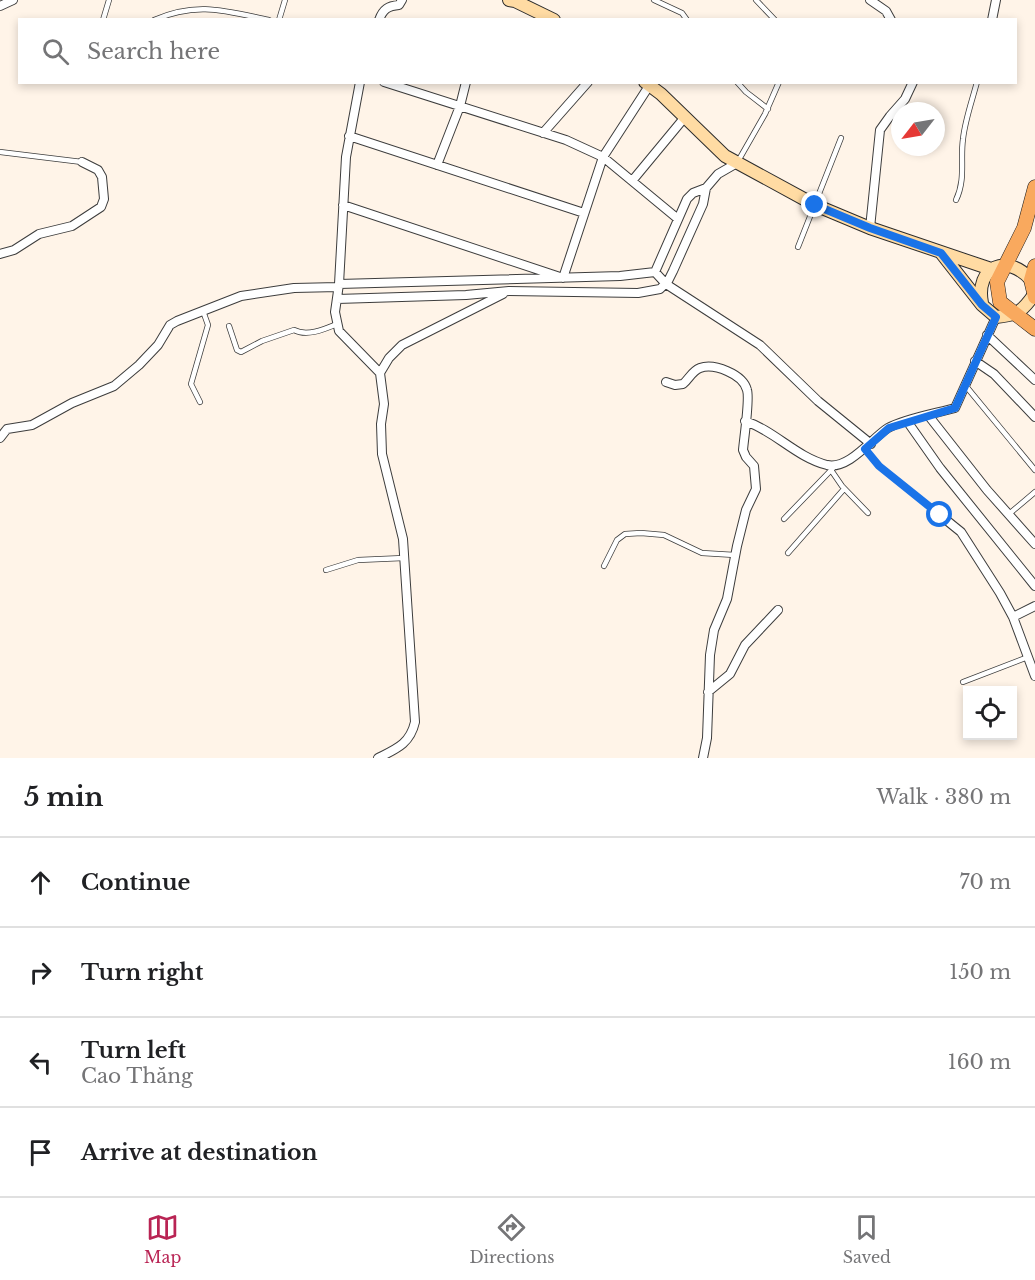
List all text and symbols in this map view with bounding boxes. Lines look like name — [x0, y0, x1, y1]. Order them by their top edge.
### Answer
search box — [18, 18, 1017, 84]
icon: search — [39, 35, 72, 68]
text: Search here — [87, 38, 220, 65]
north arrow — [891, 102, 945, 156]
route end — [801, 191, 827, 217]
route start — [926, 501, 952, 527]
map controls — [963, 686, 1017, 740]
button: locate — [963, 686, 1017, 740]
text: 5 min — [24, 781, 103, 813]
text: Walk · 380 m — [877, 785, 1011, 809]
icon: ahead — [24, 866, 57, 899]
text: Continue — [81, 869, 190, 896]
text: 70 m — [959, 870, 1011, 894]
icon: right — [24, 956, 57, 989]
text: Turn right — [81, 959, 203, 986]
text: 150 m — [949, 960, 1011, 984]
text: Turn left — [81, 1037, 186, 1064]
icon: left — [24, 1046, 57, 1079]
text: 160 m — [948, 1050, 1011, 1074]
text: Cao Thắng — [81, 1064, 193, 1088]
icon: arrive — [24, 1136, 57, 1169]
text: Arrive at destination — [81, 1139, 318, 1166]
tab: Map — [144, 1211, 181, 1267]
tab: Directions — [469, 1211, 554, 1267]
tab: Saved — [843, 1211, 891, 1267]

